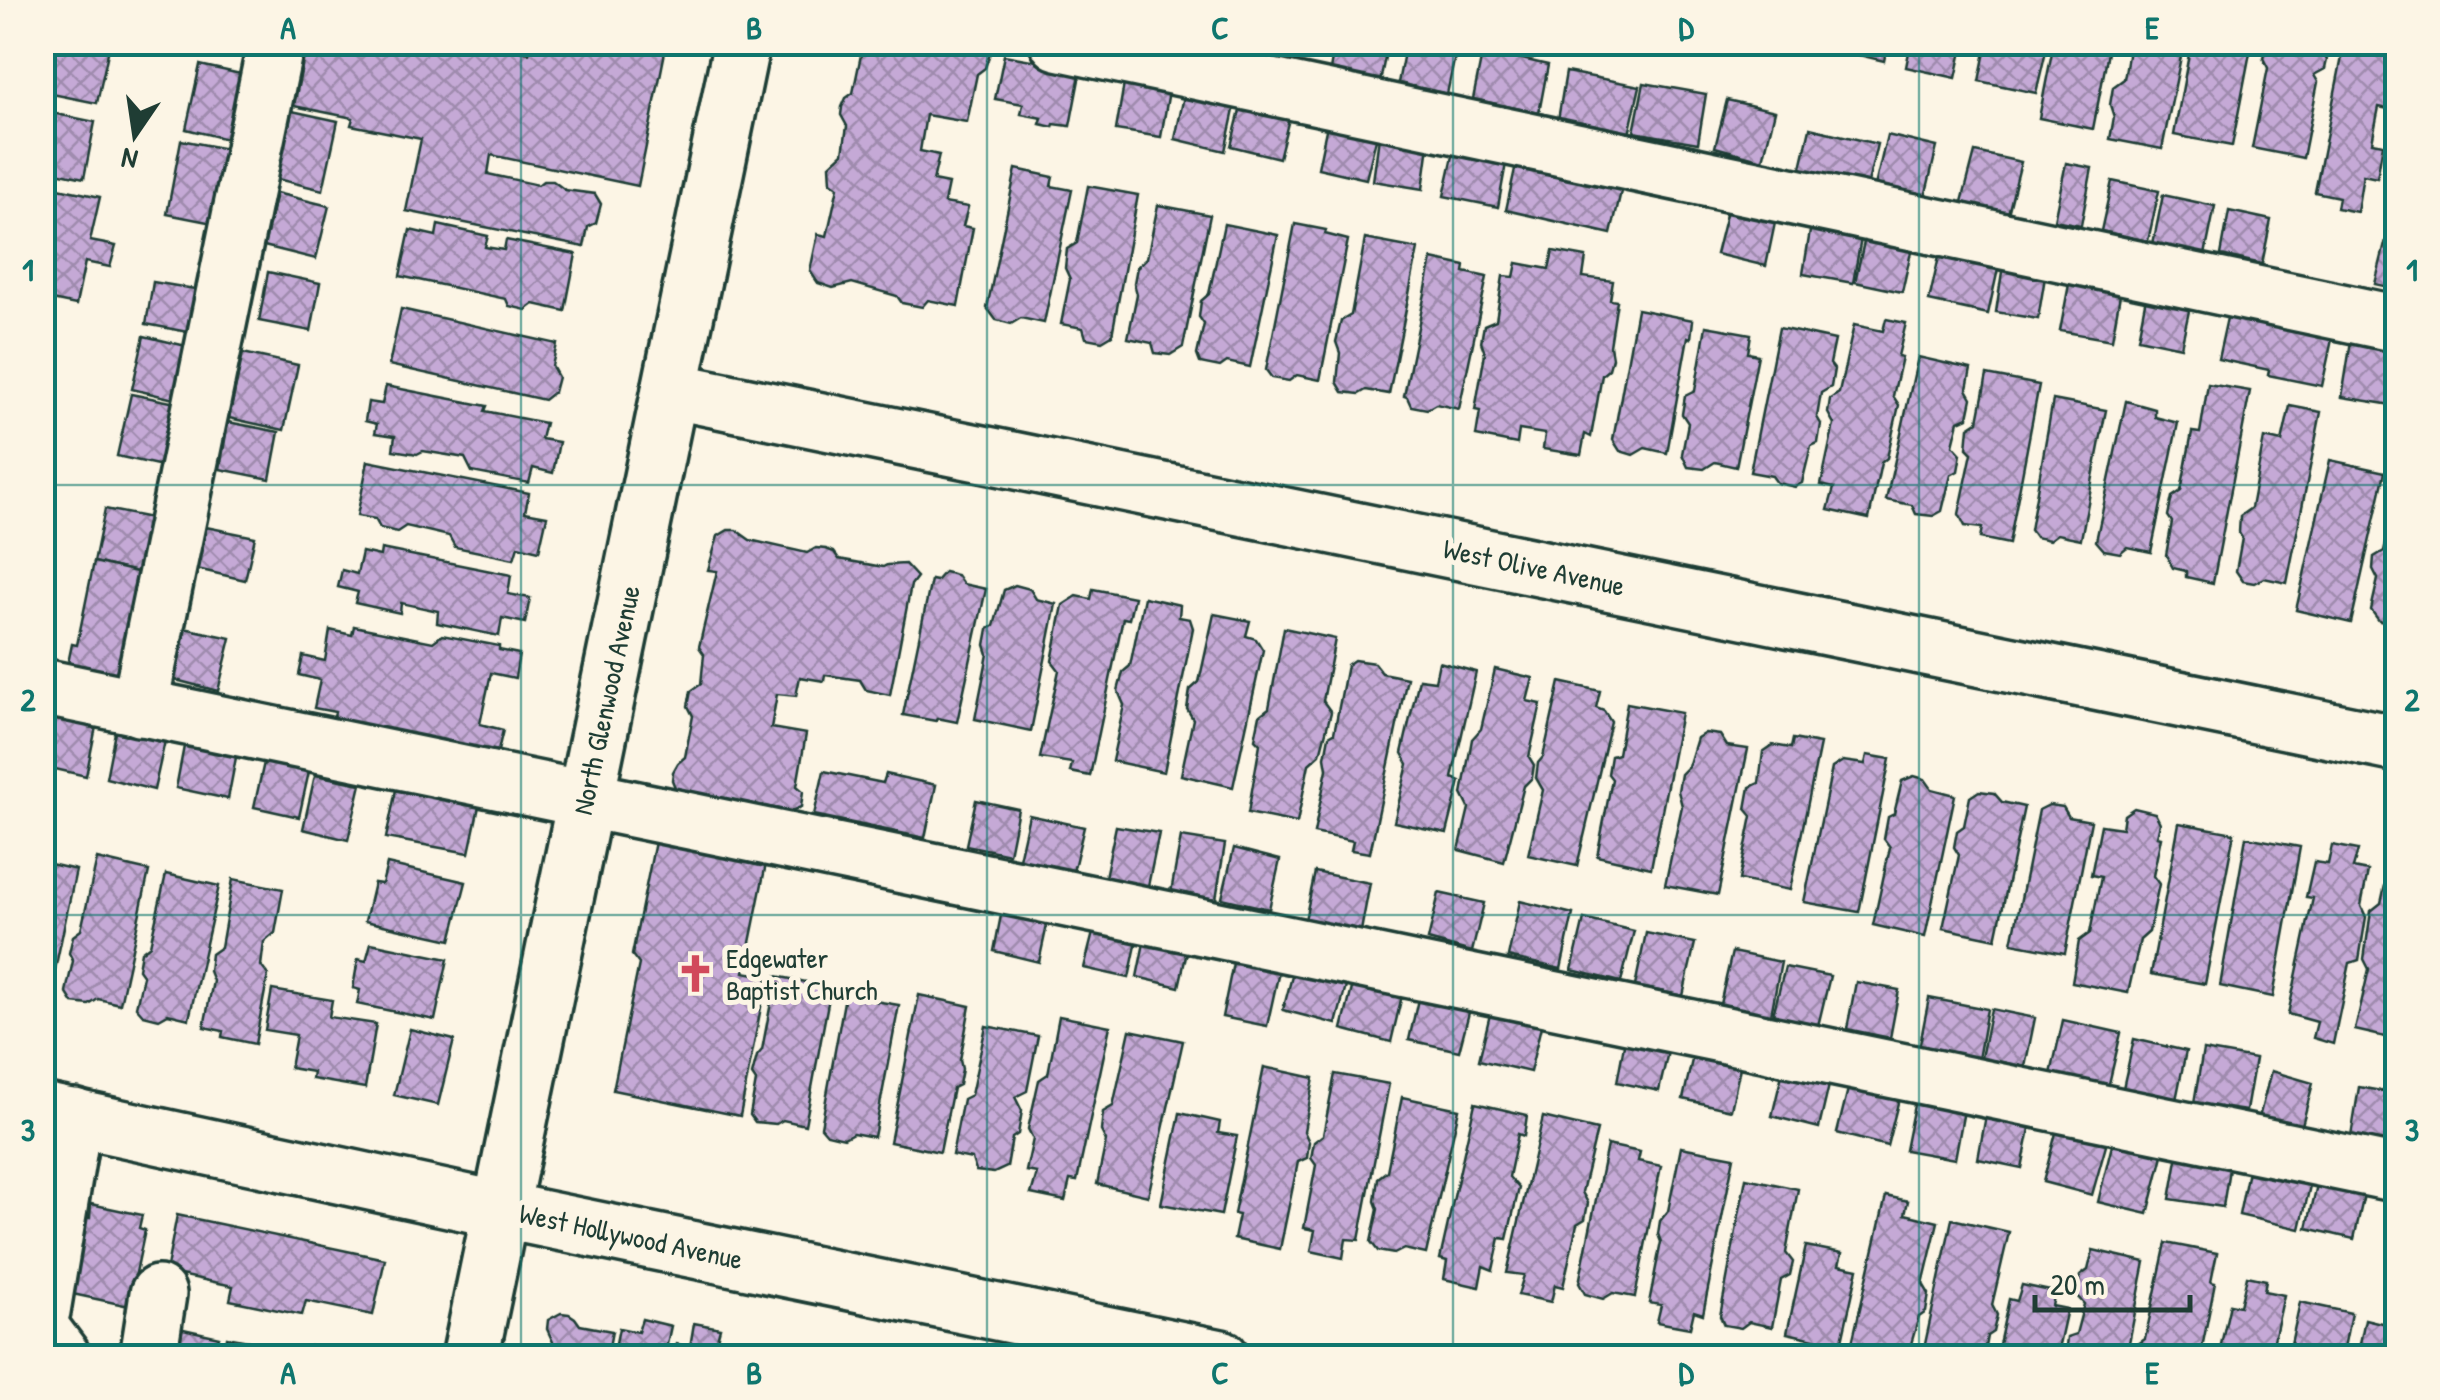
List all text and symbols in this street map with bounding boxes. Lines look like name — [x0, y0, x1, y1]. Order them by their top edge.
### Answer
text: A — [280, 6, 296, 49]
text: B — [746, 6, 762, 49]
text: C — [1211, 6, 1229, 49]
text: D — [1678, 6, 1694, 49]
text: E — [2145, 6, 2160, 49]
north arrow — [85, 85, 185, 185]
text: N — [118, 139, 141, 180]
text: 1 — [22, 248, 34, 291]
text: 1 — [2406, 248, 2418, 291]
street label: West Olive Avenue — [1440, 529, 1628, 605]
street label: North Glenwood Avenue — [563, 582, 649, 818]
text: 2 — [21, 678, 37, 721]
text: 2 — [2405, 678, 2421, 721]
place label: Edgewater Baptist Church — [726, 939, 878, 1009]
church icon: Edgewater Baptist Church — [675, 953, 717, 995]
text: 3 — [21, 1108, 35, 1151]
text: 3 — [2405, 1108, 2419, 1151]
street label: West Hollywood Avenue — [516, 1194, 746, 1278]
scale bar — [2035, 1250, 2190, 1312]
text: 20 m — [2050, 1264, 2105, 1304]
text: A — [280, 1351, 296, 1394]
text: B — [746, 1351, 762, 1394]
text: C — [1211, 1351, 1229, 1394]
text: D — [1678, 1351, 1694, 1394]
text: E — [2145, 1351, 2160, 1394]

